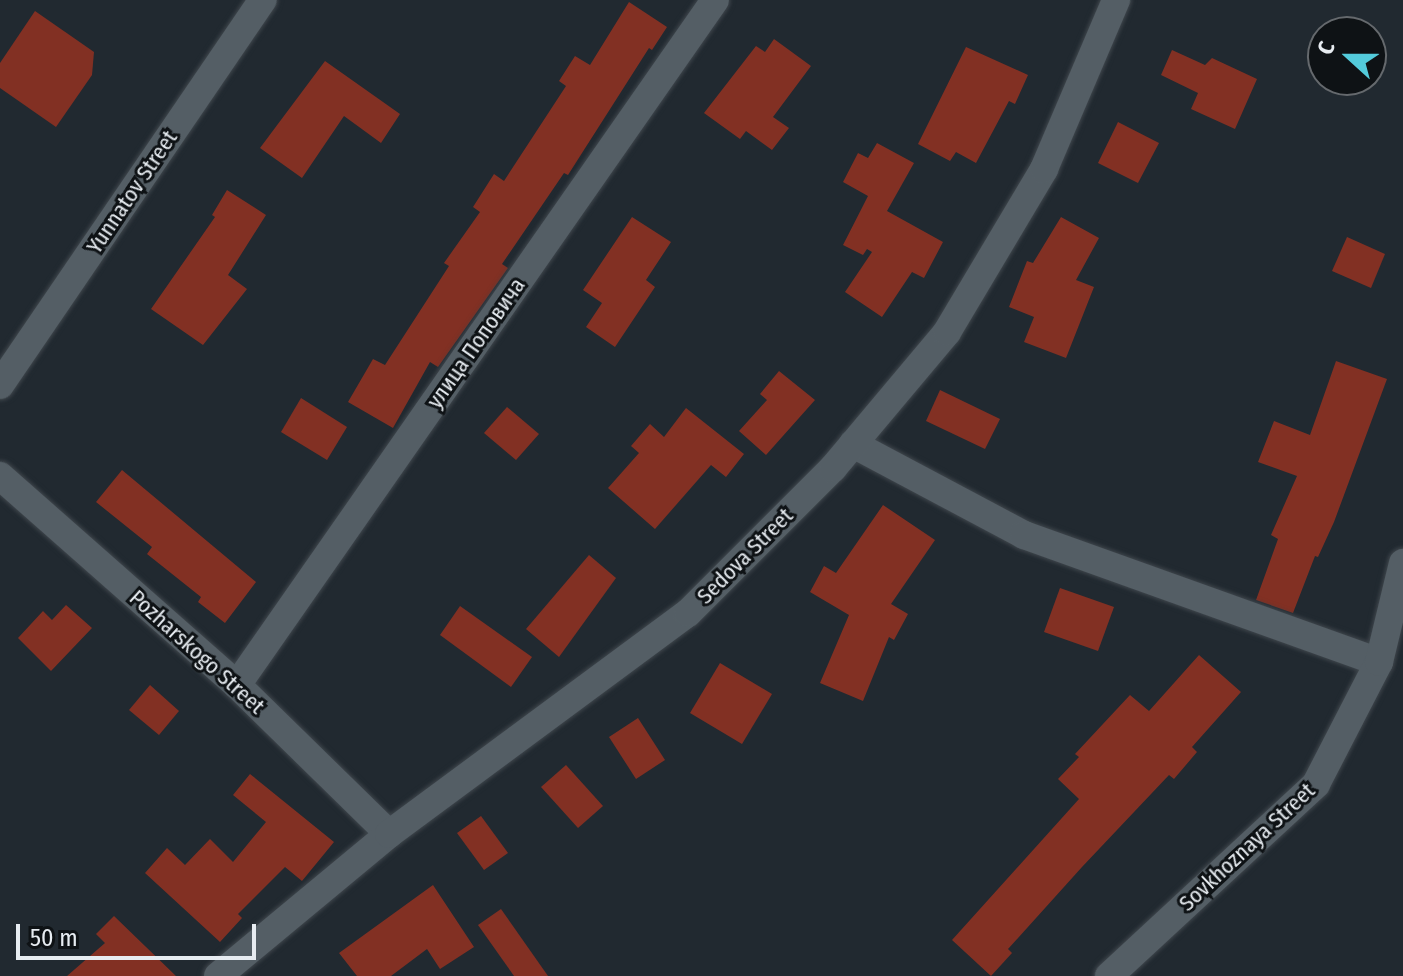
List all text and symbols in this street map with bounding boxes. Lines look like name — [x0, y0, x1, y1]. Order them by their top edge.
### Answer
north arrow — [1307, 16, 1387, 96]
text: С — [1311, 38, 1341, 58]
street label: Yunnatov Street — [81, 125, 183, 259]
street label: улица Поповича — [421, 273, 531, 413]
street label: Sedova Street — [692, 503, 798, 609]
street label: Pozharskogo Street — [124, 584, 270, 720]
street label: Sovkhoznaya Street — [1174, 777, 1320, 917]
scale bar — [20, 908, 260, 958]
text: 50 m — [30, 924, 78, 952]

